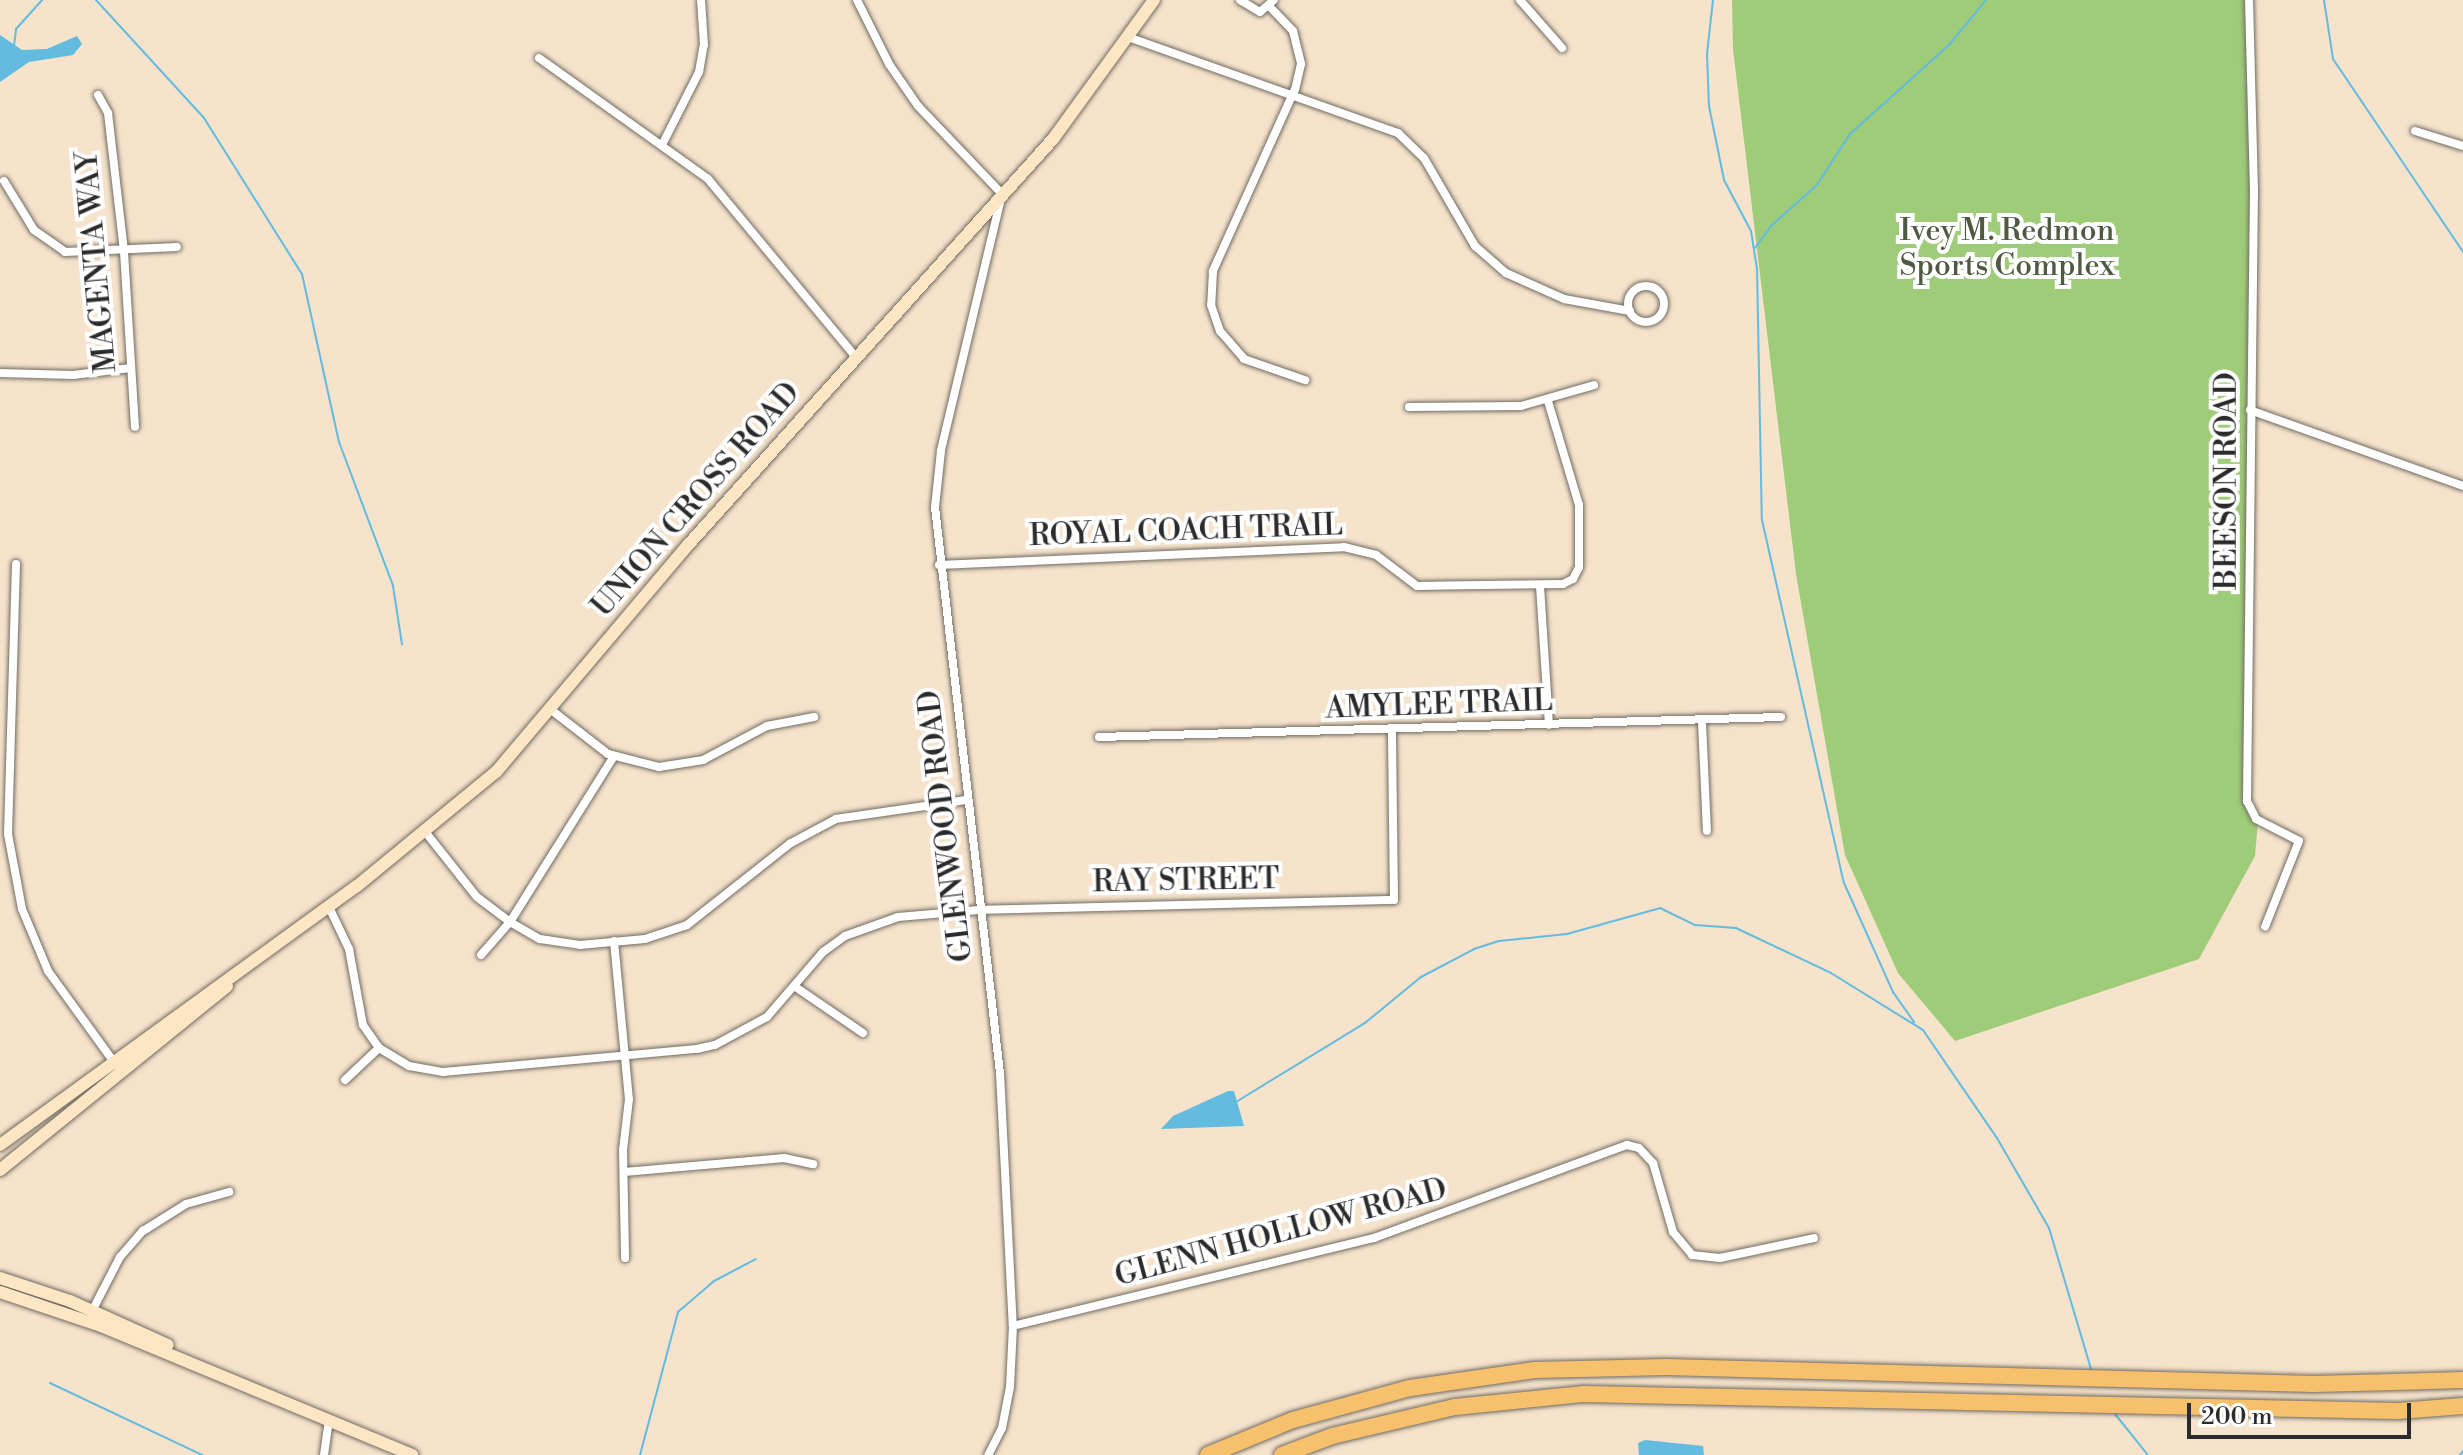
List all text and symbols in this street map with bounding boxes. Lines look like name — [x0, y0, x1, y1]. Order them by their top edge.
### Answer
street label: MAGENTA WAY — [69, 150, 125, 374]
park label: Ivey M. Redmon Sports Complex — [1899, 213, 2115, 284]
street label: BEESON ROAD — [2209, 372, 2245, 590]
street label: UNION CROSS ROAD — [584, 375, 808, 625]
street label: ROYAL COACH TRAIL — [1029, 508, 1343, 554]
street label: AMYLEE TRAIL — [1325, 683, 1553, 727]
street label: GLENWOOD ROAD — [911, 688, 981, 964]
street label: RAY STREET — [1092, 861, 1280, 901]
street label: GLENN HOLLOW ROAD — [1111, 1171, 1451, 1295]
scale bar — [2191, 1387, 2415, 1437]
text: 200 m — [2201, 1402, 2272, 1432]

